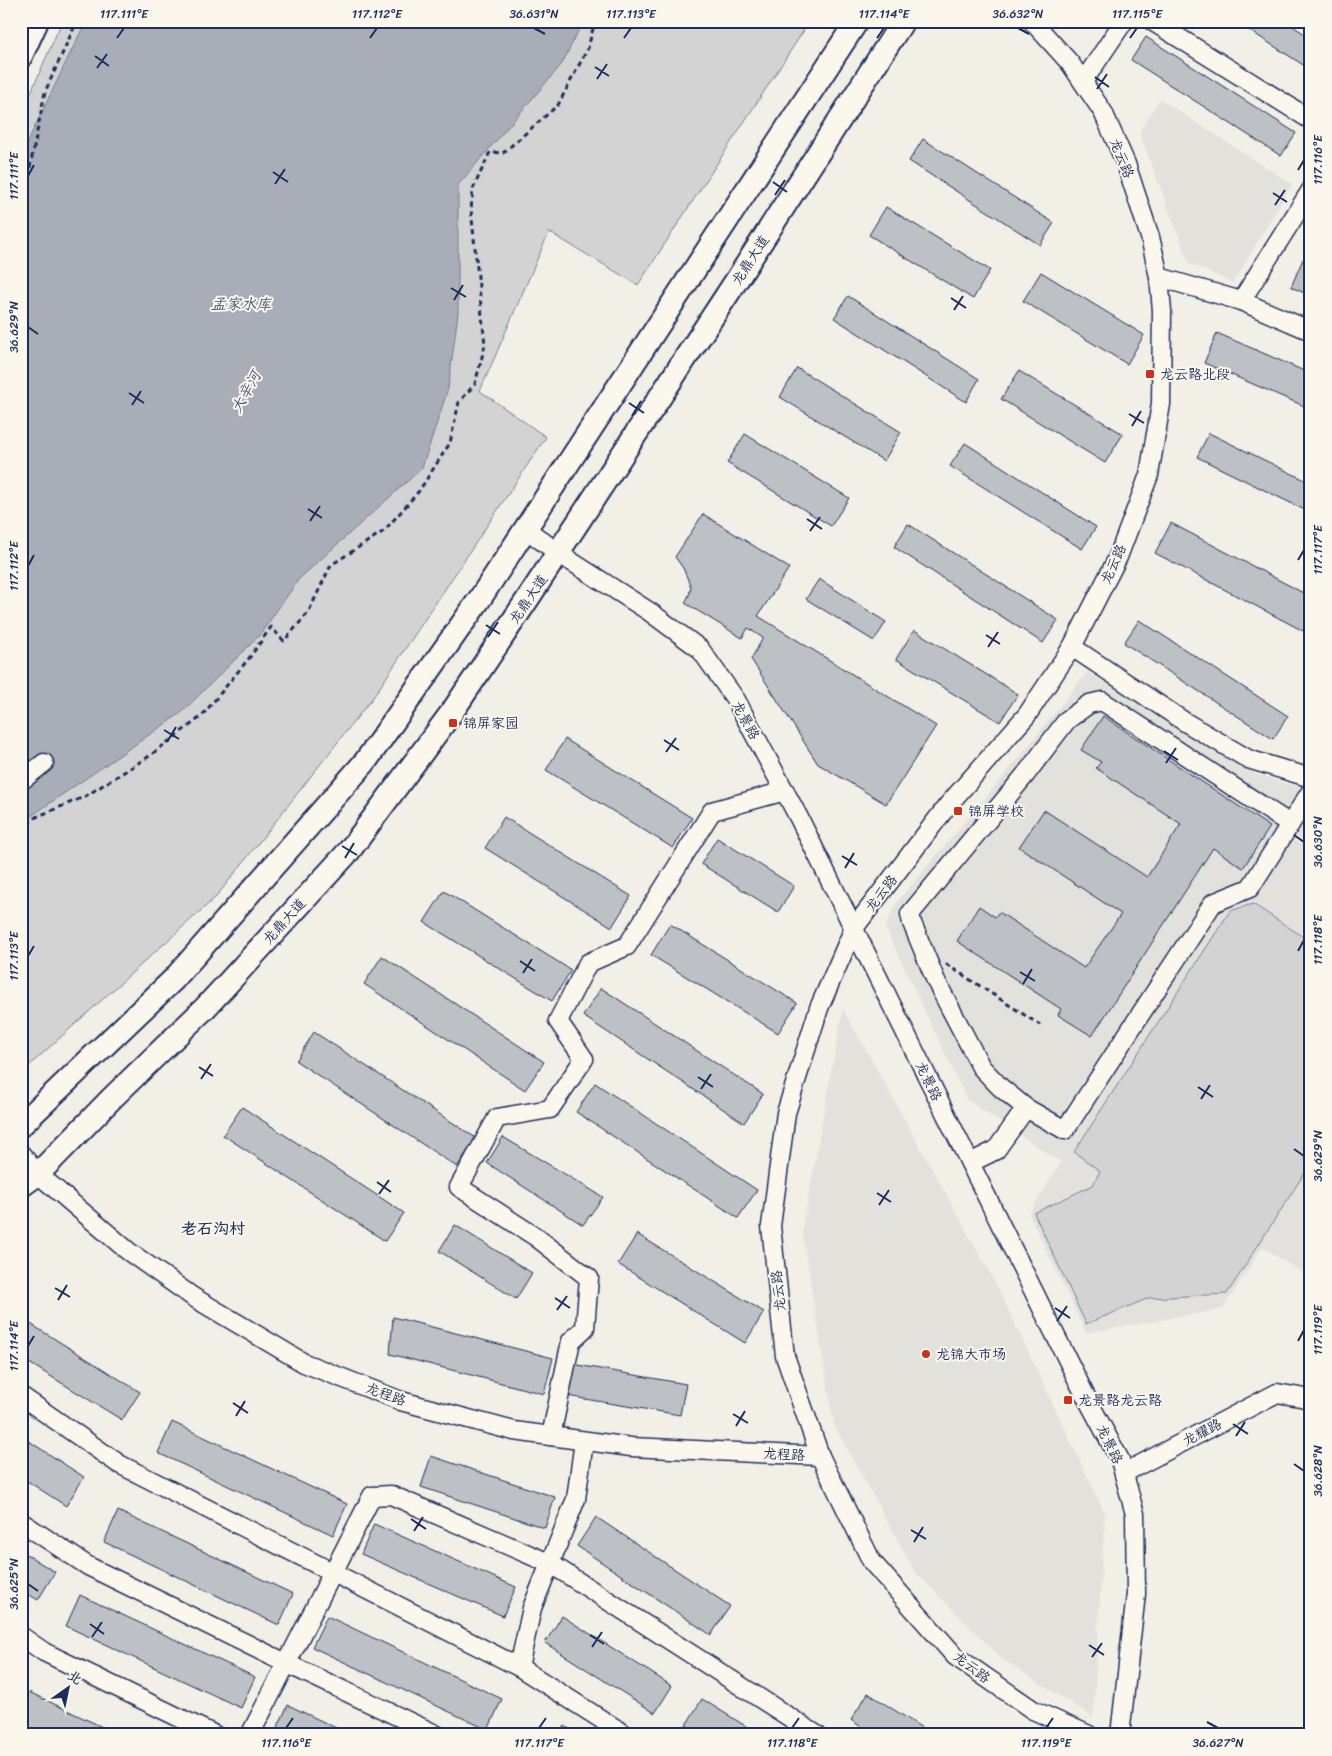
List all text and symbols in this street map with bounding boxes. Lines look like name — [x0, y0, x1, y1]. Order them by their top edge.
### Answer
text: 117.111°E — [100, 3, 149, 25]
text: 117.112°E — [352, 3, 403, 25]
text: 36.631°N — [509, 3, 559, 25]
text: 117.113°E — [606, 3, 657, 25]
text: 117.114°E — [859, 3, 911, 25]
text: 36.632°N — [993, 3, 1044, 25]
text: 117.115°E — [1112, 3, 1163, 25]
street label: 龙云路 — [1102, 134, 1141, 182]
text: 117.116°E — [1307, 134, 1329, 185]
text: 117.111°E — [3, 151, 25, 200]
street label: 龙鼎大道 — [725, 230, 776, 291]
water label: 孟家水库 — [211, 291, 272, 317]
text: 36.629°N — [3, 301, 25, 353]
place label: 龙云路北段 — [1160, 362, 1230, 387]
water label: 大辛河 — [224, 363, 270, 418]
marker: 龙云路北段 — [1144, 368, 1156, 380]
text: 117.117°E — [1307, 524, 1329, 575]
text: 117.112°E — [3, 540, 25, 591]
street label: 龙云路 — [1093, 540, 1133, 588]
street label: 龙鼎大道 — [502, 569, 554, 629]
street label: 龙景路 — [724, 696, 767, 745]
place label: 锦屏家园 — [463, 711, 519, 736]
marker: 锦屏家园 — [447, 717, 459, 729]
place label: 锦屏学校 — [968, 799, 1024, 824]
marker: 锦屏学校 — [952, 805, 964, 817]
text: 36.630°N — [1307, 816, 1329, 868]
street label: 龙云路 — [859, 869, 904, 918]
street label: 龙鼎大道 — [256, 892, 312, 951]
text: 117.118°E — [1307, 914, 1329, 965]
text: 117.113°E — [3, 930, 25, 981]
street label: 龙景路 — [908, 1057, 949, 1106]
text: 36.629°N — [1307, 1130, 1329, 1182]
district label: 老石沟村 — [181, 1214, 245, 1243]
street label: 龙云路 — [764, 1269, 793, 1313]
text: 117.119°E — [1307, 1304, 1329, 1355]
text: 117.114°E — [3, 1319, 25, 1371]
place label: 龙锦大市场 — [936, 1342, 1006, 1367]
marker: 龙锦大市场 — [920, 1348, 932, 1360]
street label: 龙程路 — [362, 1376, 410, 1413]
place label: 龙景路龙云路 — [1078, 1388, 1162, 1413]
marker: 龙景路龙云路 — [1062, 1394, 1074, 1406]
street label: 龙耀路 — [1178, 1412, 1227, 1453]
street label: 龙景路 — [1089, 1420, 1130, 1469]
street label: 龙程路 — [762, 1441, 806, 1468]
text: 36.628°N — [1307, 1445, 1329, 1497]
text: 36.625°N — [3, 1558, 25, 1610]
street label: 龙云路 — [947, 1645, 996, 1690]
text: 北 — [62, 1663, 87, 1692]
north arrow — [42, 1664, 92, 1714]
text: 117.116°E — [261, 1732, 312, 1754]
text: 117.117°E — [514, 1732, 565, 1754]
text: 117.118°E — [767, 1732, 818, 1754]
text: 117.119°E — [1021, 1732, 1072, 1754]
text: 36.627°N — [1192, 1732, 1244, 1754]

